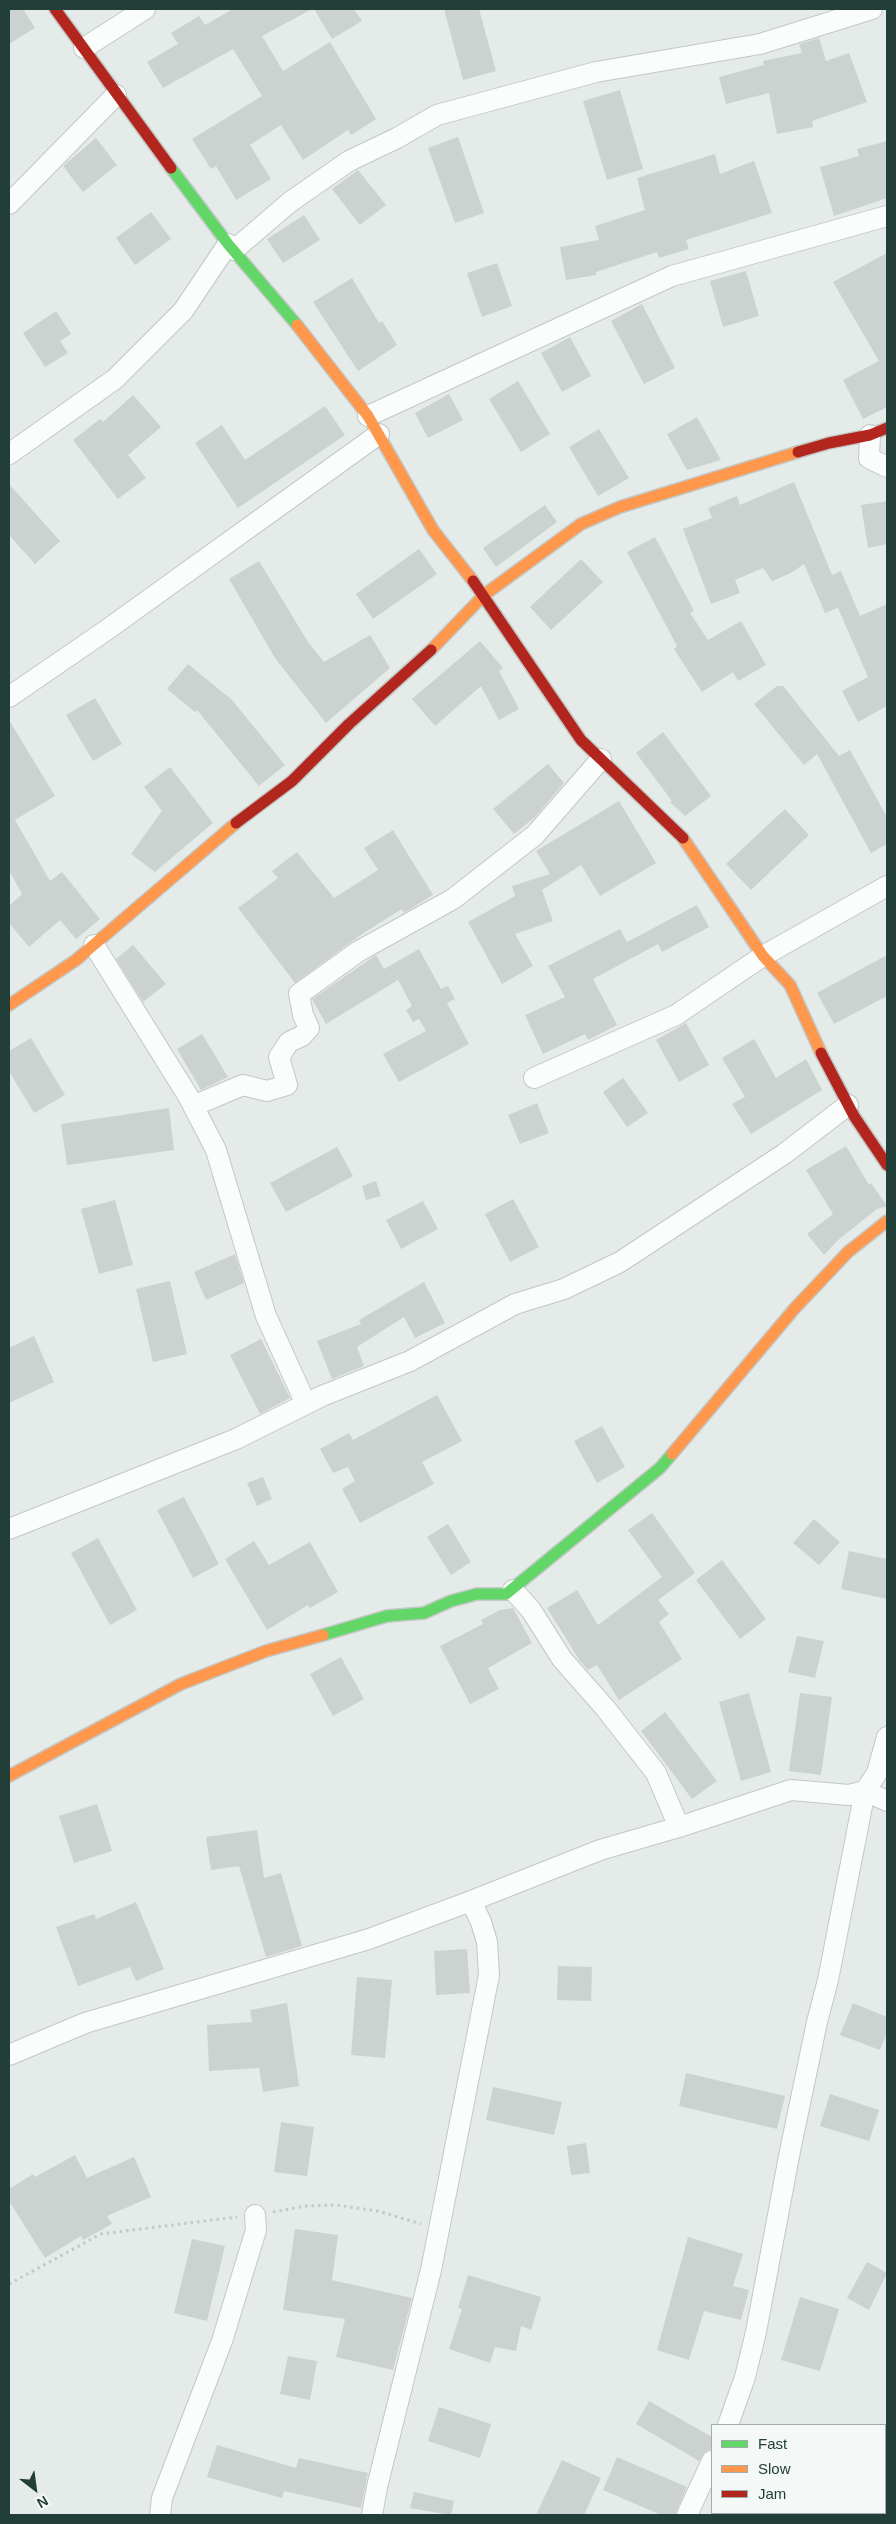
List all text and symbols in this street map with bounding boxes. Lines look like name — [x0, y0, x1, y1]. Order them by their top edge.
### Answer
legend — [711, 2424, 886, 2514]
text: Fast — [758, 2435, 787, 2452]
text: Slow — [758, 2460, 791, 2477]
north arrow — [10, 2464, 60, 2514]
text: Jam — [758, 2485, 786, 2502]
text: N — [34, 2493, 51, 2511]

